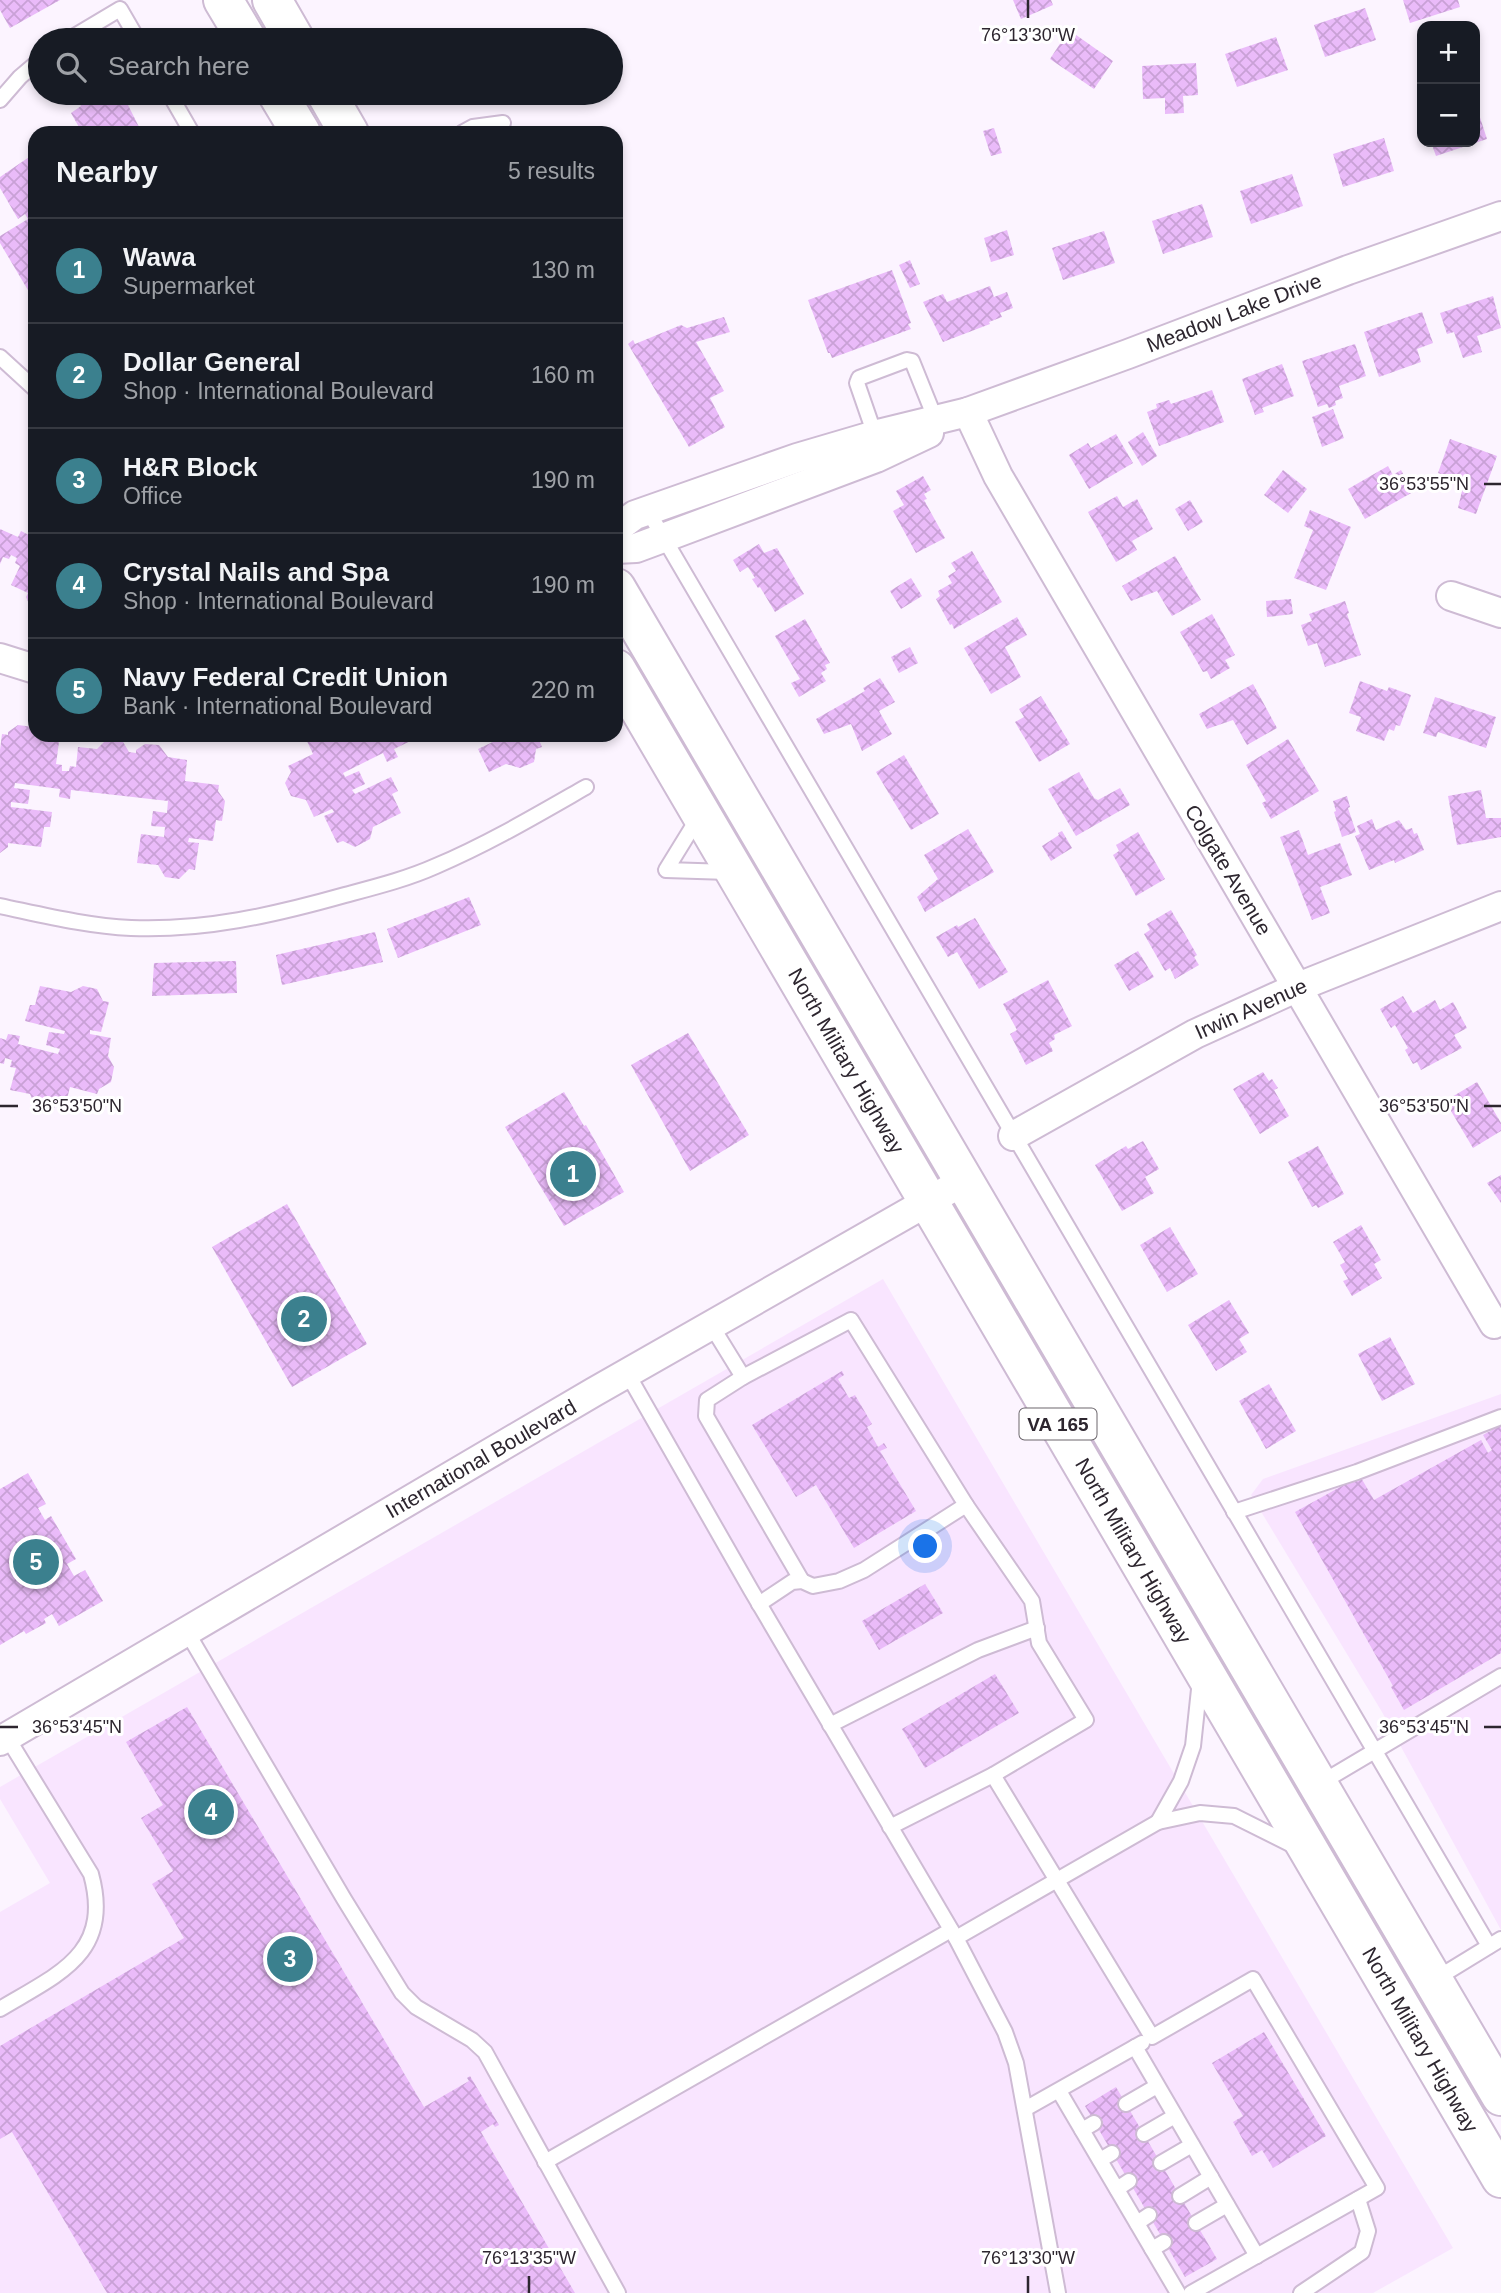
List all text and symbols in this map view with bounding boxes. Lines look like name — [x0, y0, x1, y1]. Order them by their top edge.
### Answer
map controls — [1417, 21, 1480, 147]
button: + — [1417, 21, 1480, 84]
text: 76°13'30"W — [981, 25, 1075, 45]
search box — [28, 28, 623, 105]
icon: search — [52, 48, 90, 86]
text: Search here — [108, 51, 250, 81]
button: − — [1417, 84, 1480, 147]
text: Nearby — [56, 155, 158, 188]
text: 5 results — [508, 158, 595, 184]
text: Wawa — [123, 242, 196, 272]
text: 1 — [73, 257, 85, 283]
text: 130 m — [531, 257, 595, 283]
street label: Meadow Lake Drive — [1143, 269, 1325, 357]
text: Supermarket — [123, 273, 255, 299]
text: Dollar General — [123, 347, 301, 377]
text: 2 — [73, 362, 85, 388]
text: 160 m — [531, 362, 595, 388]
text: Shop · International Boulevard — [123, 378, 434, 404]
text: H&R Block — [123, 452, 257, 482]
text: 3 — [73, 467, 85, 493]
text: 190 m — [531, 467, 595, 493]
text: 36°53'55"N — [1379, 474, 1469, 494]
text: Office — [123, 483, 183, 509]
text: Crystal Nails and Spa — [123, 557, 389, 587]
text: 4 — [73, 572, 85, 598]
text: 190 m — [531, 572, 595, 598]
text: Shop · International Boulevard — [123, 588, 434, 614]
text: Navy Federal Credit Union — [123, 662, 448, 692]
text: 5 — [73, 677, 85, 703]
text: 220 m — [531, 677, 595, 703]
text: Bank · International Boulevard — [123, 693, 432, 719]
street label: Colgate Avenue — [1180, 800, 1276, 939]
street label: North Military Highway — [784, 964, 909, 1158]
street label: Irwin Avenue — [1191, 974, 1310, 1043]
text: 36°53'50"N — [32, 1096, 122, 1116]
text: 36°53'50"N — [1379, 1096, 1469, 1116]
pin: 1 — [550, 1148, 596, 1200]
pin: 2 — [281, 1293, 327, 1345]
street label: International Boulevard — [381, 1395, 580, 1523]
road number: VA 165 — [1020, 1408, 1096, 1440]
street label: North Military Highway — [1071, 1454, 1196, 1648]
your location — [908, 1529, 942, 1563]
pin: 5 — [13, 1536, 59, 1588]
text: 36°53'45"N — [32, 1717, 122, 1737]
text: 36°53'45"N — [1379, 1717, 1469, 1737]
pin: 4 — [188, 1786, 234, 1838]
pin: 3 — [267, 1933, 313, 1985]
street label: North Military Highway — [1358, 1943, 1483, 2137]
text: 76°13'35"W — [482, 2248, 576, 2268]
text: 76°13'30"W — [981, 2248, 1075, 2268]

